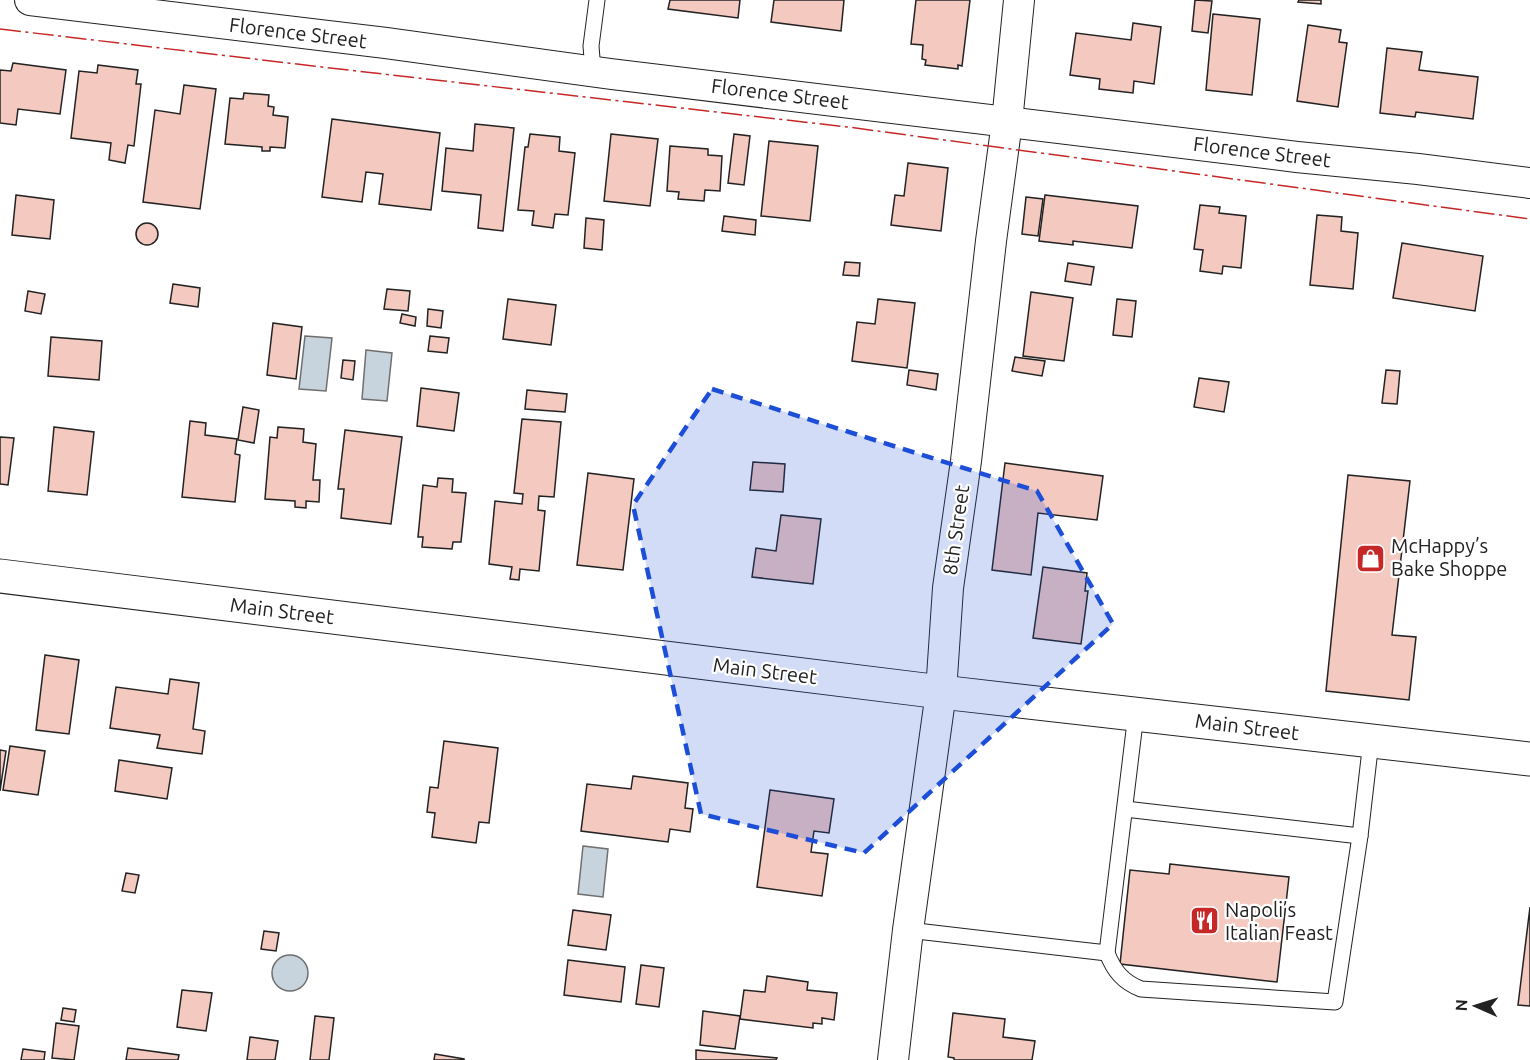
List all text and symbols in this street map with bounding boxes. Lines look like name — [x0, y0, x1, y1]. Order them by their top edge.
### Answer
street label: Florence Street — [228, 13, 368, 52]
street label: Florence Street — [710, 74, 850, 113]
street label: Florence Street — [1192, 132, 1332, 171]
street label: 8th Street — [938, 483, 973, 577]
place label: McHappy’s Bake Shoppe — [1391, 534, 1507, 580]
shop icon: McHappy’s Bake Shoppe — [1354, 542, 1386, 574]
street label: Main Street — [229, 593, 335, 628]
street label: Main Street — [712, 653, 818, 688]
street label: Main Street — [1194, 709, 1300, 744]
place label: Napoli’s Italian Feast — [1225, 898, 1333, 944]
restaurant icon: Napoli’s Italian Feast — [1188, 905, 1220, 937]
north arrow — [1446, 976, 1506, 1036]
text: N — [1452, 999, 1470, 1012]

